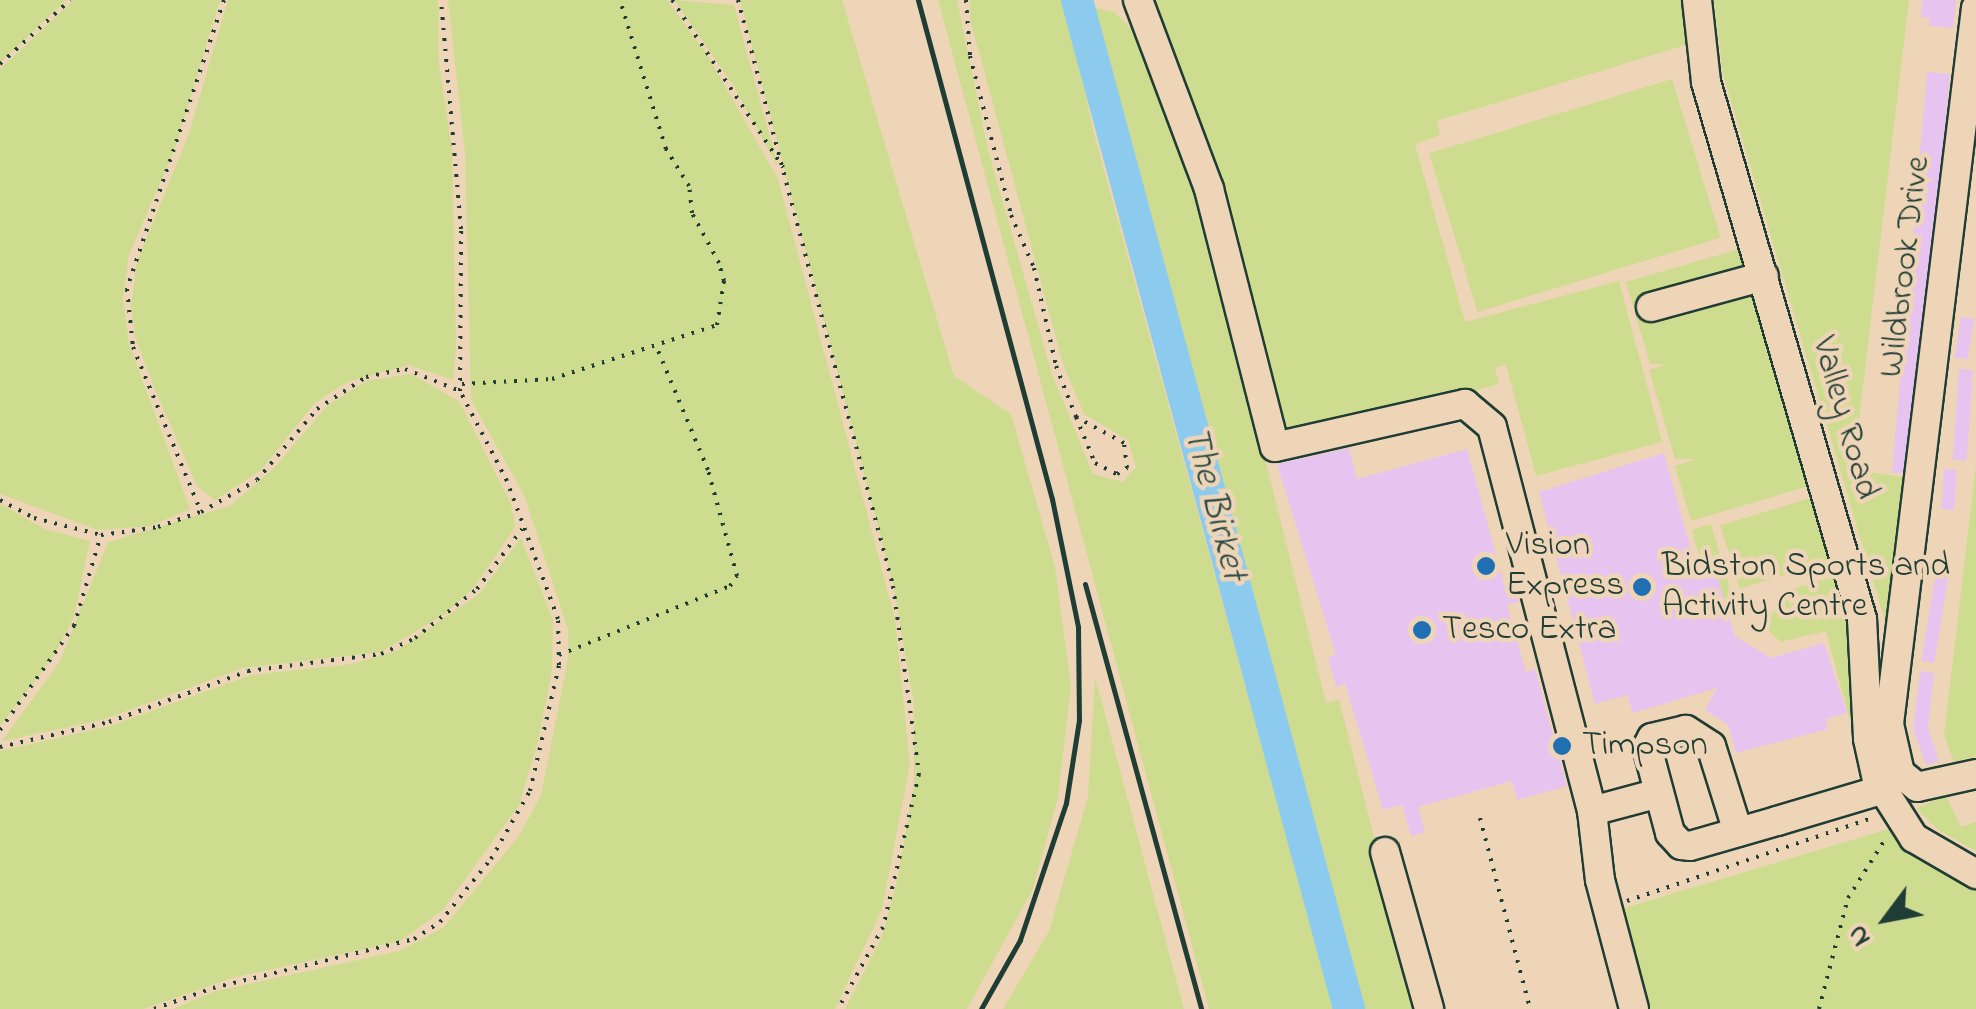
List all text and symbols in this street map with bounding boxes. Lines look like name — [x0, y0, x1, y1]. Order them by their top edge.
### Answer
street label: Wildbrook Drive — [1872, 154, 1940, 380]
street label: Valley Road — [1801, 332, 1887, 504]
water label: The Birket — [1171, 422, 1255, 586]
place label: Vision Express — [1506, 525, 1624, 607]
place label: Bidston Sports and Activity Centre — [1662, 546, 1950, 628]
marker: Vision Express — [1475, 555, 1497, 577]
marker: Bidston Sports and Activity Centre — [1631, 576, 1653, 598]
place label: Tesco Extra — [1442, 609, 1616, 651]
marker: Tesco Extra — [1411, 619, 1433, 641]
place label: Timpson — [1582, 725, 1708, 767]
marker: Timpson — [1551, 735, 1573, 757]
north arrow — [1836, 869, 1936, 969]
text: N — [1838, 916, 1883, 954]

